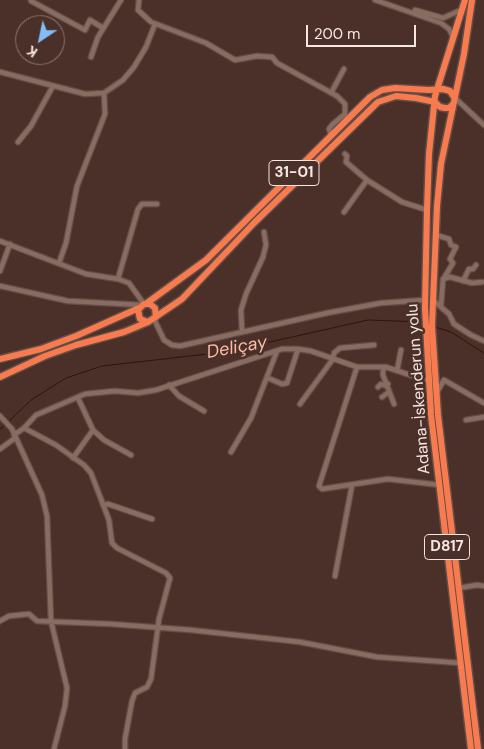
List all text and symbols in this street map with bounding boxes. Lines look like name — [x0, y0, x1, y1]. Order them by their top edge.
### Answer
north arrow — [15, 15, 65, 65]
scale bar — [309, 15, 419, 47]
text: 200 m — [314, 24, 360, 44]
text: K — [23, 42, 41, 62]
road number: 31-01 — [269, 160, 319, 186]
street label: Adana-İskenderun yolu — [403, 303, 435, 475]
water label: Deliçay — [205, 332, 269, 364]
road number: D817 — [424, 534, 470, 560]

